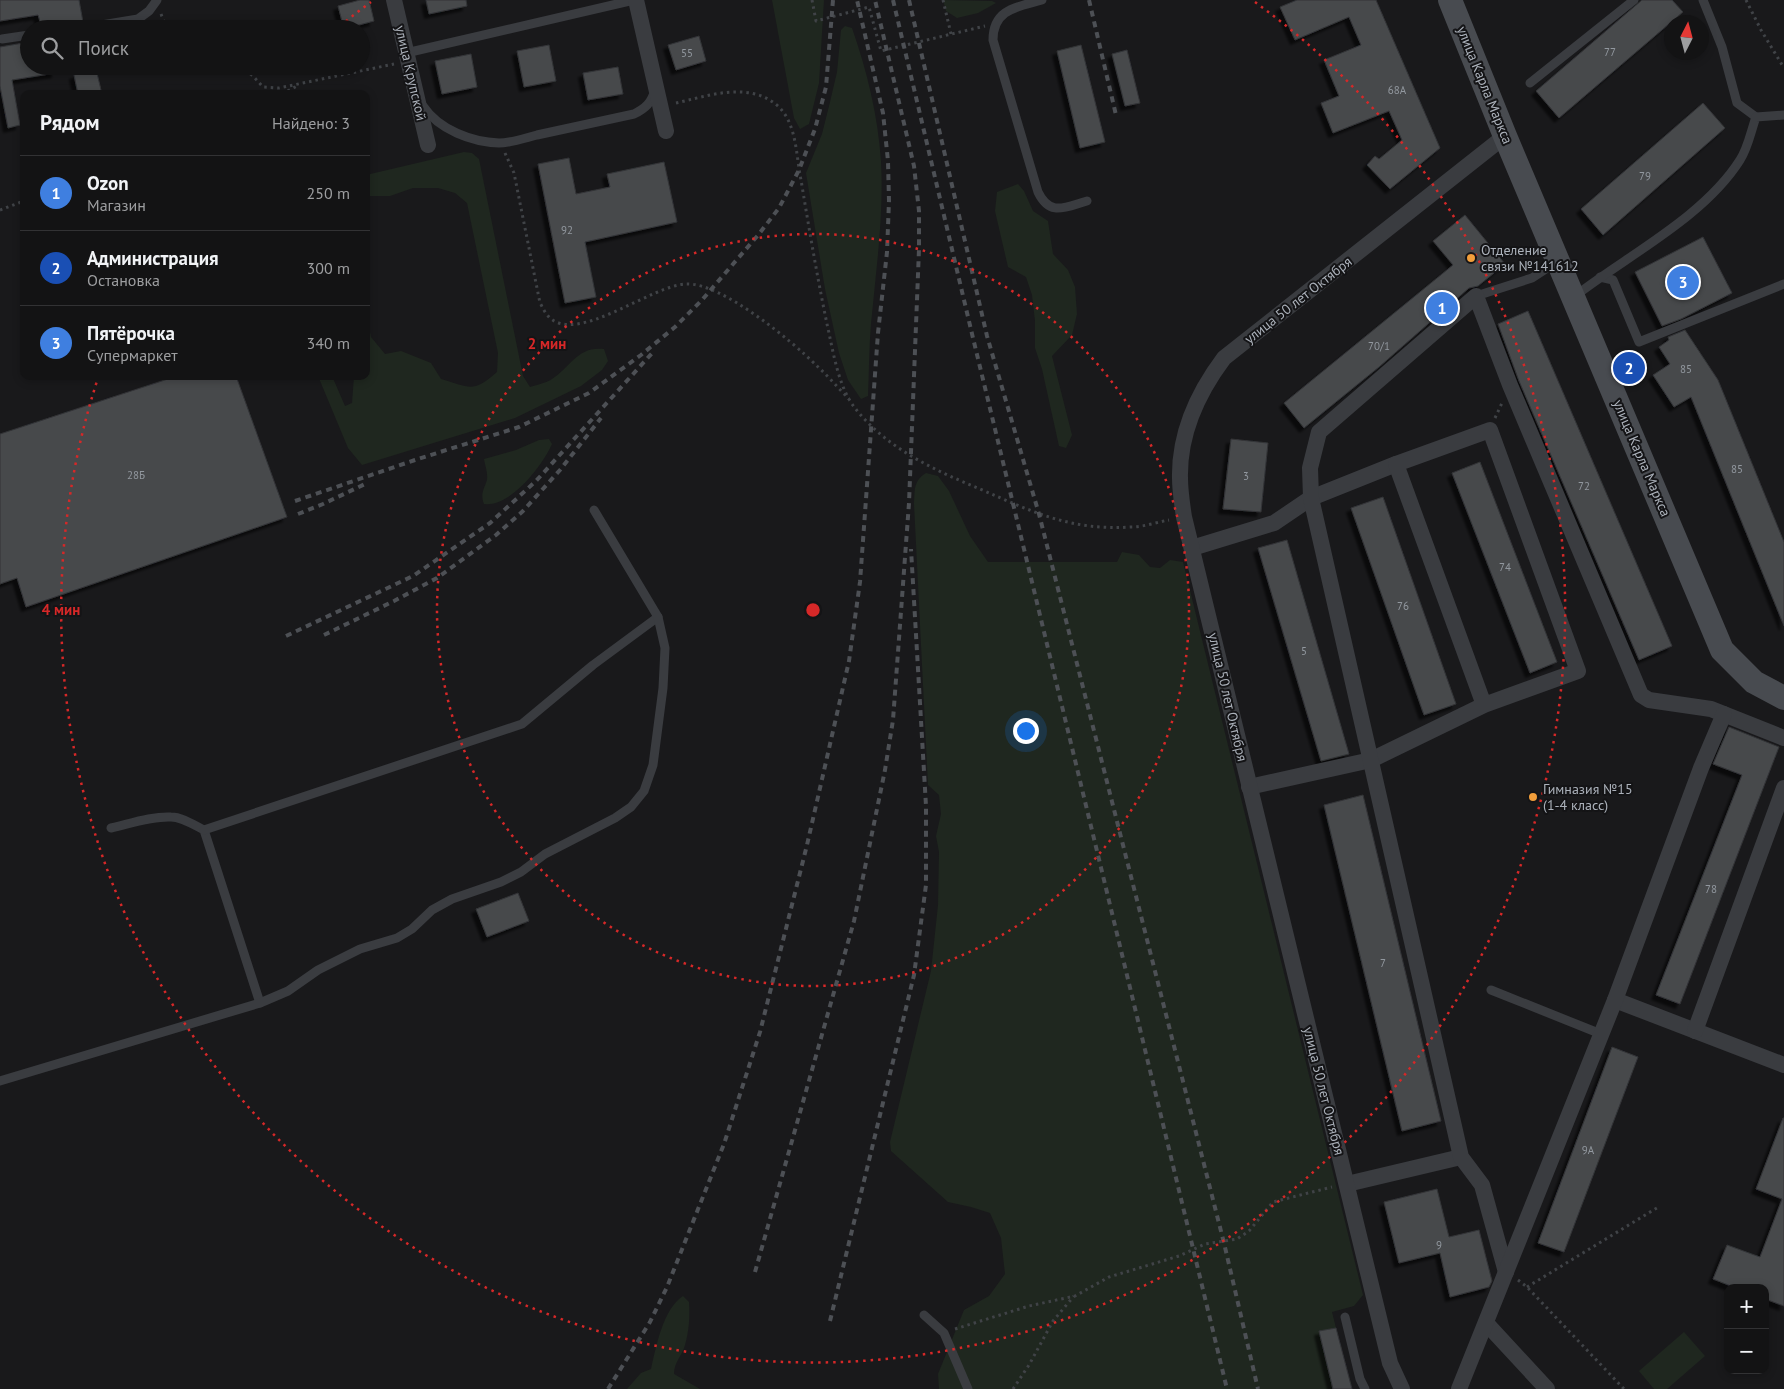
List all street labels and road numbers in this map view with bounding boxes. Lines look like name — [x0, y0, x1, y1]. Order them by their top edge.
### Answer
street label: улица Карла Маркса — [1453, 23, 1517, 147]
street label: улица Крупской — [391, 24, 431, 122]
street label: улица 50 лет Октября — [1241, 252, 1355, 348]
street label: улица Карла Маркса — [1609, 397, 1675, 519]
street label: улица 50 лет Октября — [1204, 631, 1252, 763]
street label: улица 50 лет Октября — [1299, 1025, 1349, 1157]

